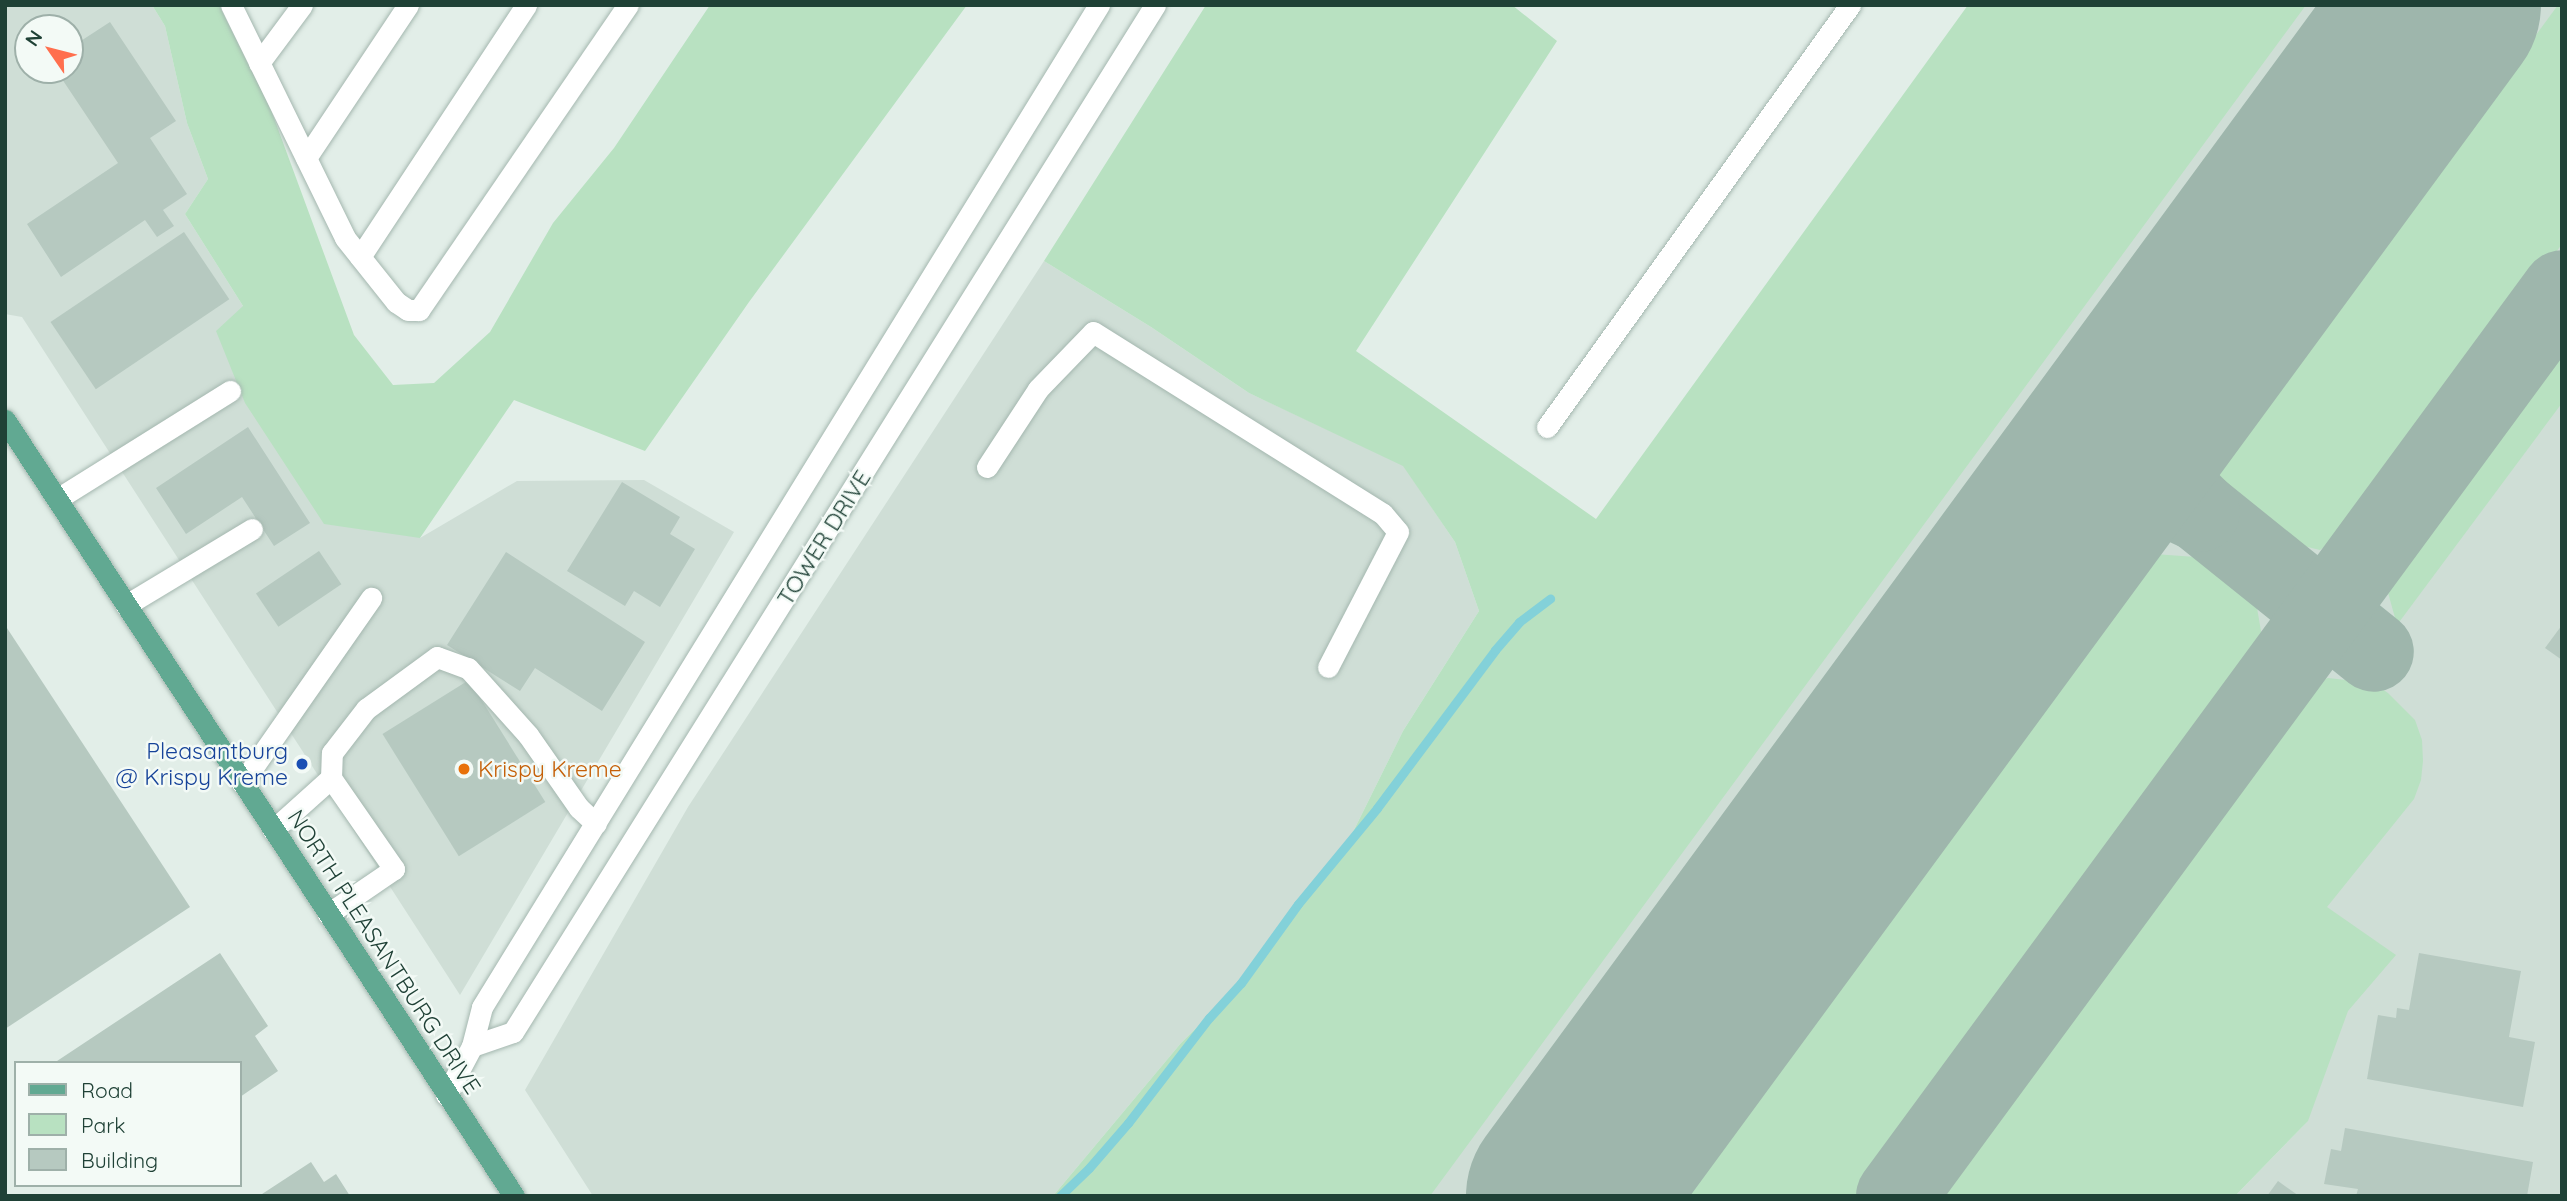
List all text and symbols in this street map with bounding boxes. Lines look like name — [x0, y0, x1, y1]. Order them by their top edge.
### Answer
north arrow — [14, 14, 84, 84]
text: N — [20, 25, 47, 51]
street label: TOWER DRIVE — [772, 465, 876, 611]
place label: Pleasantburg @ Krispy Kreme — [116, 737, 288, 791]
place label: Krispy Kreme — [478, 755, 622, 783]
marker: Pleasantburg @ Krispy Kreme — [294, 756, 310, 772]
marker: Krispy Kreme — [456, 761, 472, 777]
street label: NORTH PLEASANTBURG DRIVE — [282, 805, 486, 1099]
legend — [14, 1061, 242, 1187]
text: Road — [81, 1077, 133, 1103]
text: Park — [81, 1112, 125, 1138]
text: Building — [81, 1147, 158, 1173]

